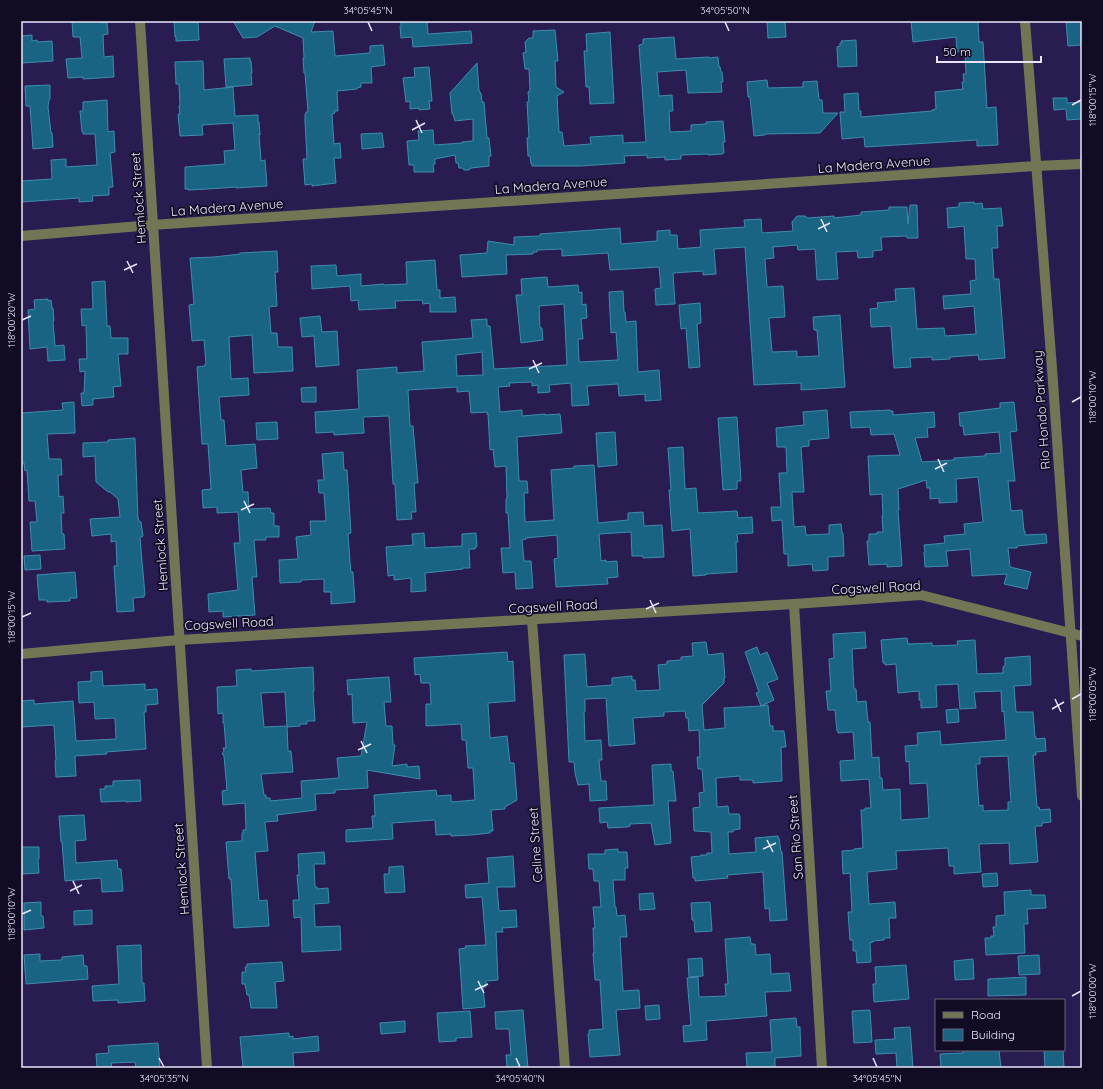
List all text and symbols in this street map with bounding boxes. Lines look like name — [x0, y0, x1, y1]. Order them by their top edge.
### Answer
text: 34°05'45"N — [343, 4, 393, 17]
text: 34°05'50"N — [700, 4, 750, 17]
scale bar — [937, 38, 1041, 64]
text: 50 m — [943, 44, 971, 59]
text: 118°00'15"W — [1086, 73, 1099, 126]
street label: Hemlock Street — [127, 152, 149, 244]
street label: La Madera Avenue — [817, 152, 931, 176]
street label: La Madera Avenue — [494, 173, 608, 197]
street label: La Madera Avenue — [170, 195, 284, 219]
text: 118°00'20"W — [5, 292, 18, 347]
street label: Rio Hondo Parkway — [1029, 350, 1053, 470]
text: 118°00'10"W — [1086, 370, 1099, 424]
street label: Hemlock Street — [149, 499, 171, 591]
street label: Cogswell Road — [831, 577, 921, 597]
text: 118°00'15"W — [5, 590, 18, 643]
street label: Cogswell Road — [508, 596, 598, 616]
street label: Cogswell Road — [184, 613, 274, 633]
text: 118°00'05"W — [1086, 666, 1099, 721]
street label: San Rio Street — [784, 794, 806, 880]
street label: Celine Street — [524, 807, 546, 883]
street label: Hemlock Street — [170, 823, 192, 915]
text: 118°00'10"W — [5, 887, 18, 941]
text: 118°00'00"W — [1086, 963, 1099, 1019]
legend — [935, 999, 1065, 1051]
text: Road — [971, 1007, 1001, 1022]
text: Building — [971, 1027, 1015, 1042]
text: 34°05'35"N — [140, 1072, 188, 1085]
text: 34°05'40"N — [495, 1072, 545, 1085]
text: 34°05'45"N — [852, 1072, 902, 1085]

